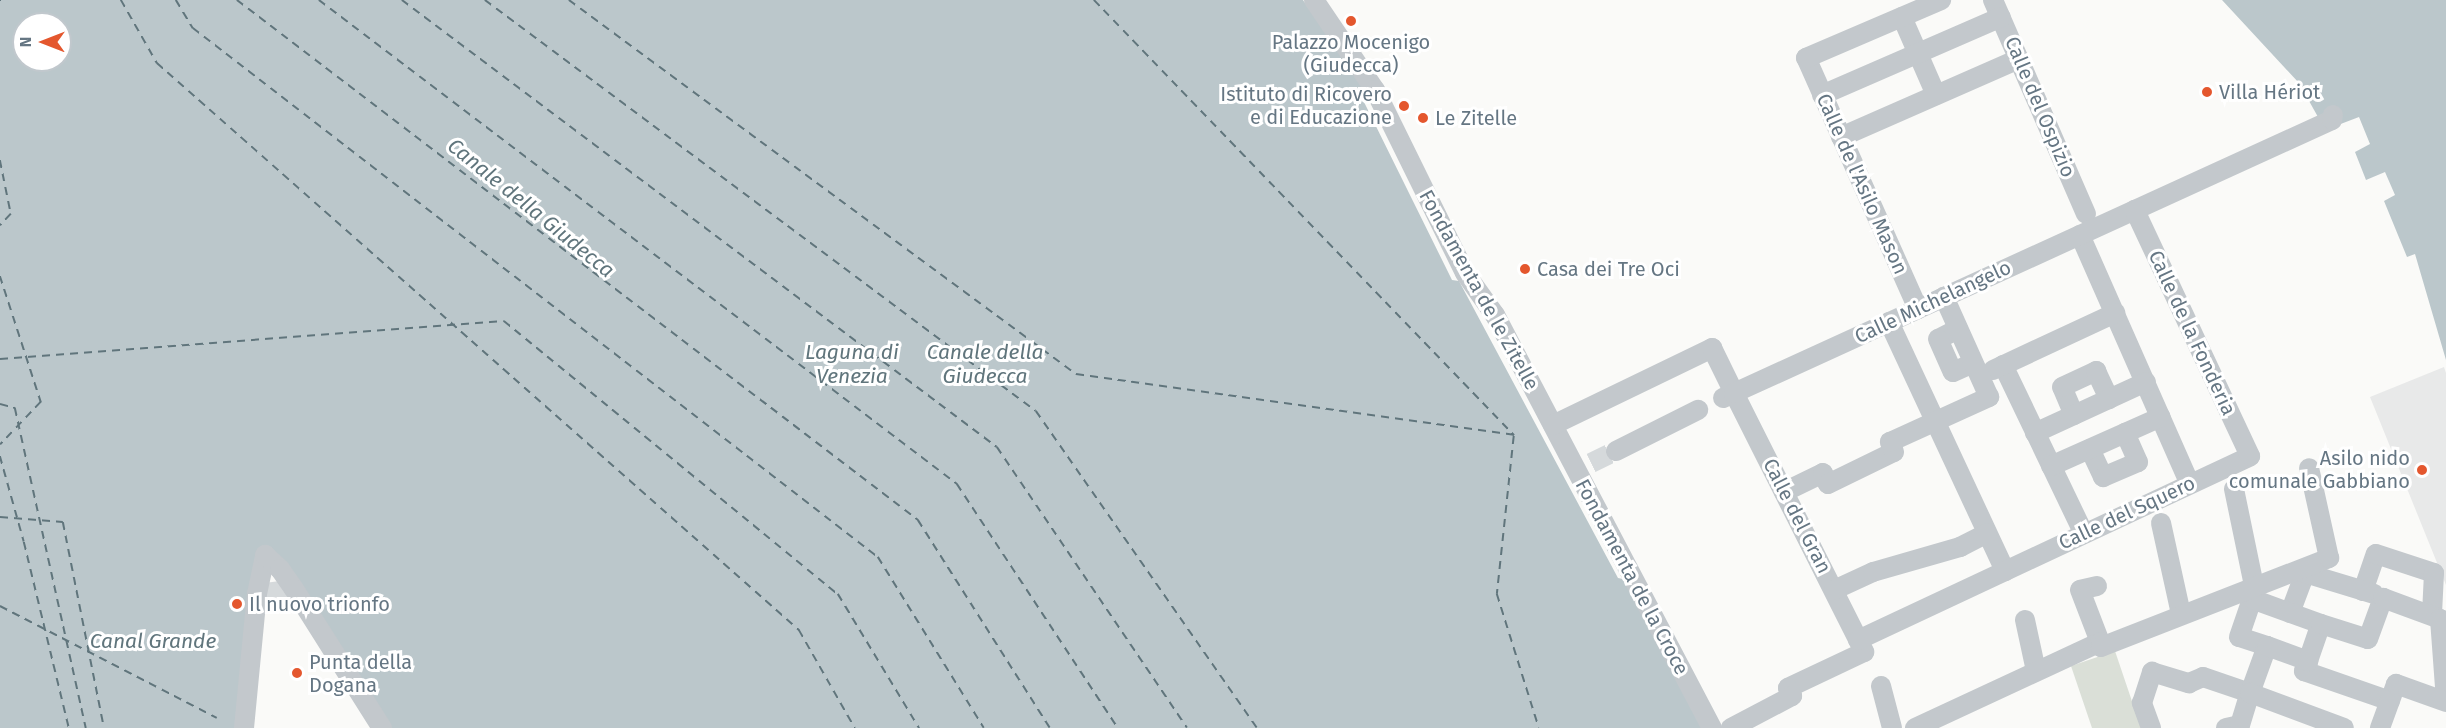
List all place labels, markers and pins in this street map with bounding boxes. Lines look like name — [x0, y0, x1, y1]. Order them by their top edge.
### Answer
marker: Palazzo Mocenigo (Giudecca) — [1344, 14, 1358, 28]
place label: Palazzo Mocenigo (Giudecca) — [1272, 30, 1430, 77]
place label: Villa Hériot — [2219, 80, 2320, 104]
place label: Istituto di Ricovero e di Educazione — [1220, 83, 1392, 130]
marker: Villa Hériot — [2200, 85, 2214, 99]
marker: Istituto di Ricovero e di Educazione — [1397, 99, 1411, 113]
place label: Le Zitelle — [1435, 106, 1517, 130]
marker: Le Zitelle — [1416, 111, 1430, 125]
place label: Casa dei Tre Oci — [1537, 257, 1680, 281]
marker: Casa dei Tre Oci — [1518, 262, 1532, 276]
place label: Asilo nido comunale Gabbiano — [2229, 446, 2410, 493]
marker: Asilo nido comunale Gabbiano — [2415, 463, 2429, 477]
place label: Il nuovo trionfo — [249, 592, 390, 616]
marker: Il nuovo trionfo — [230, 597, 244, 611]
place label: Punta della Dogana — [309, 650, 412, 697]
marker: Punta della Dogana — [290, 666, 304, 680]

